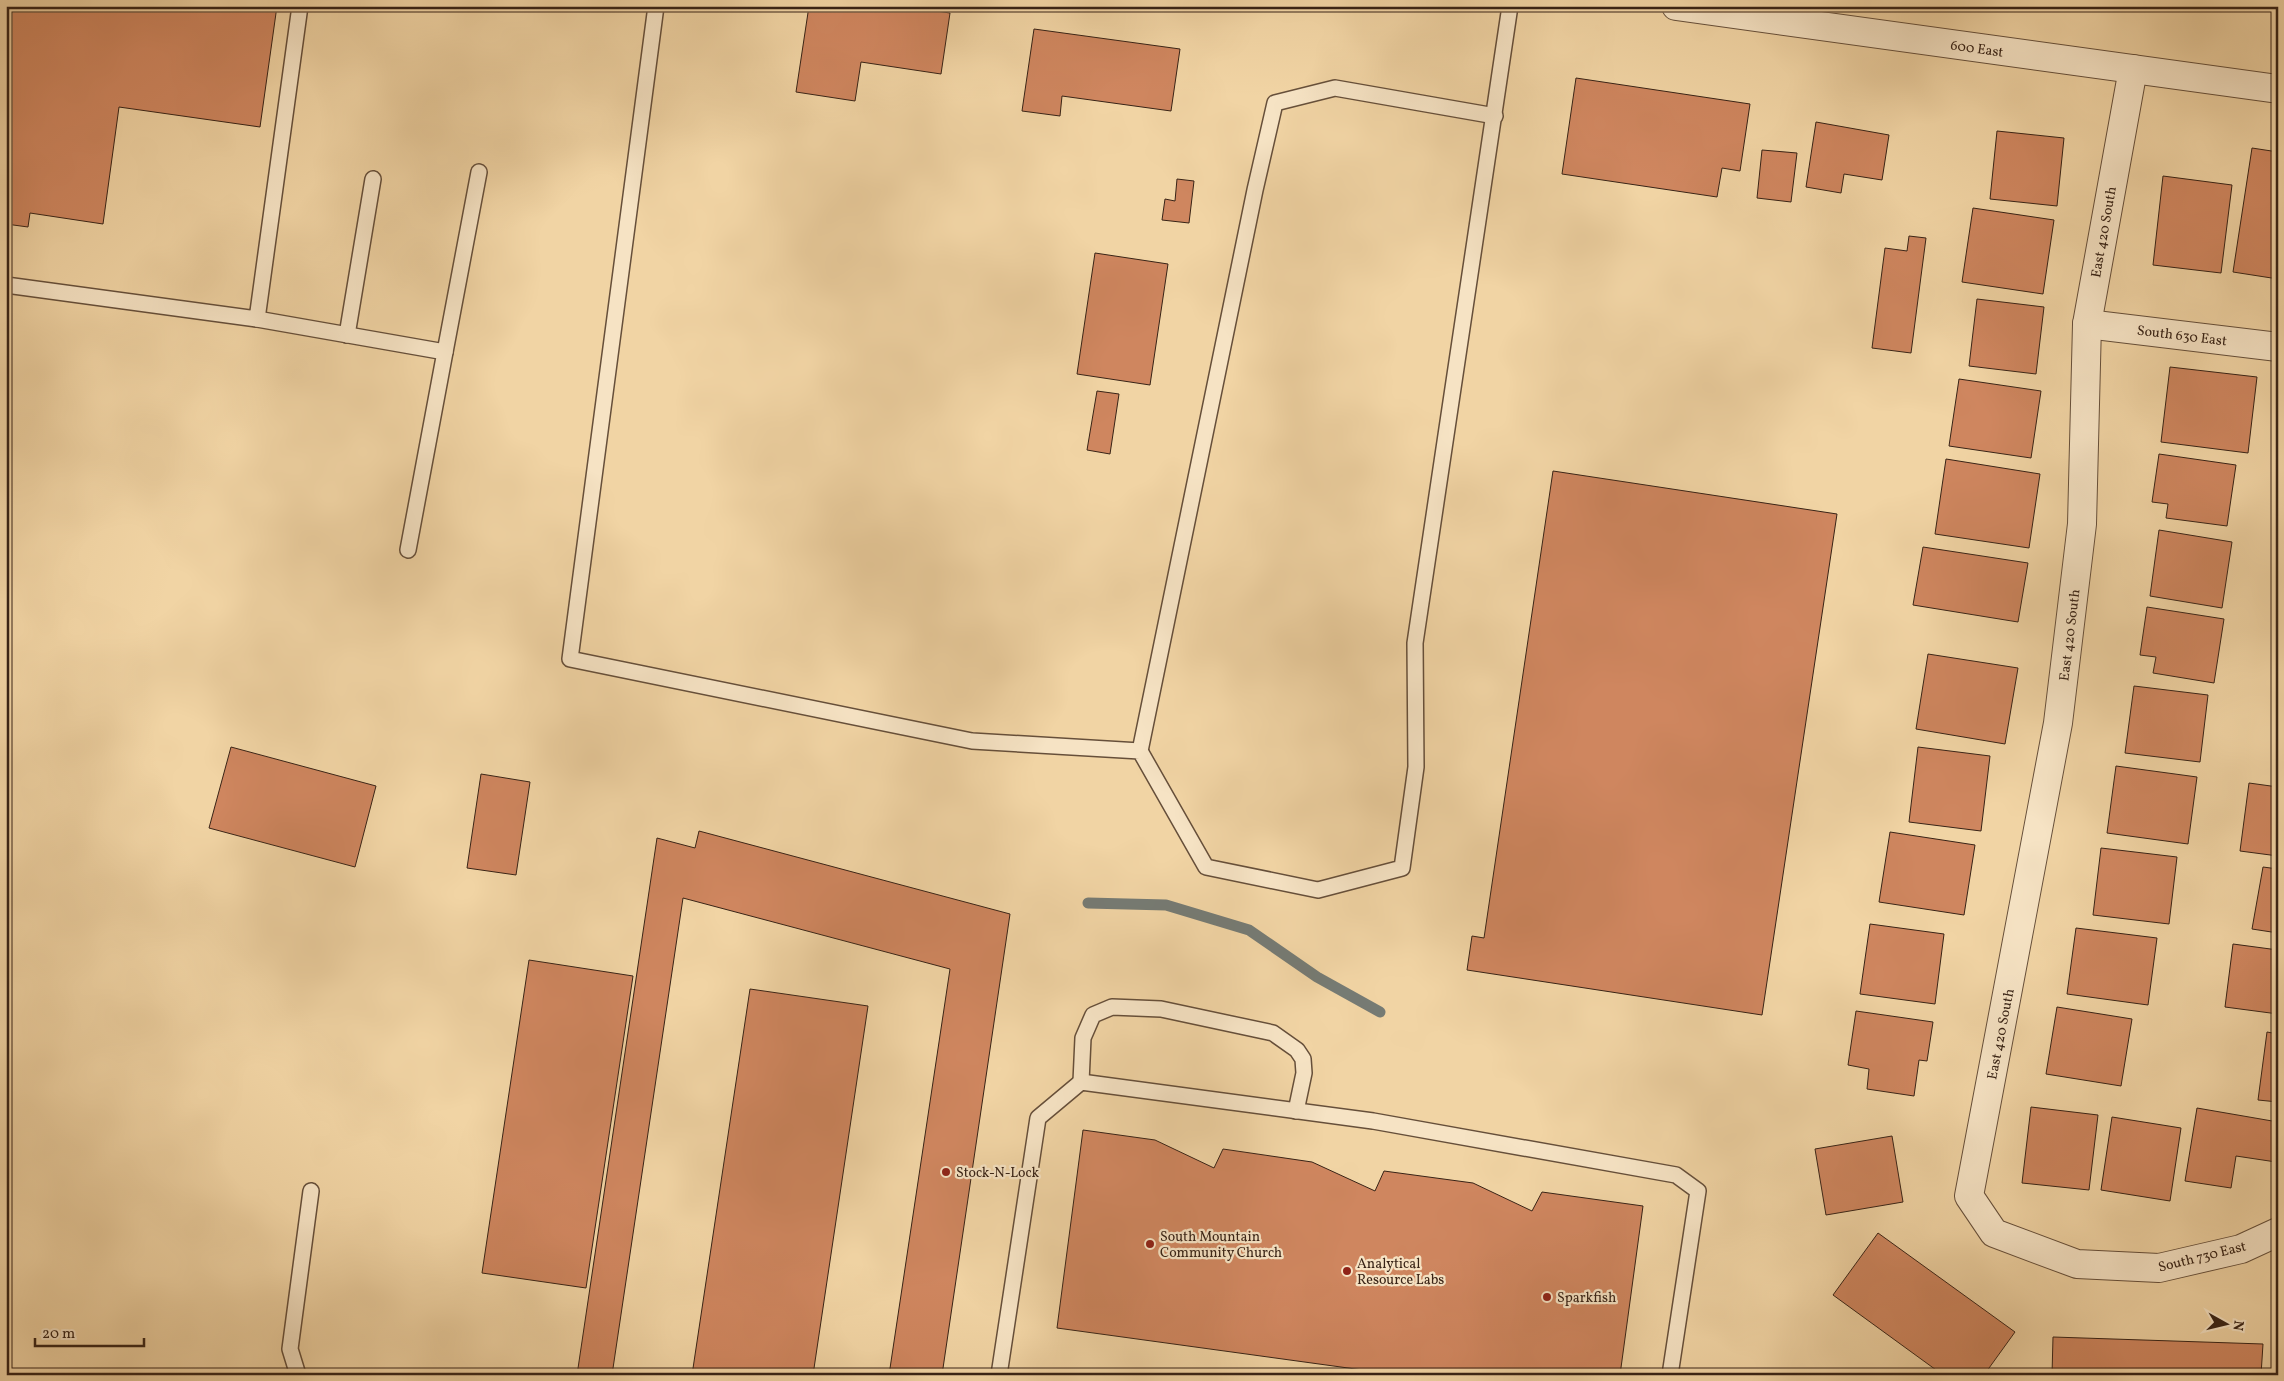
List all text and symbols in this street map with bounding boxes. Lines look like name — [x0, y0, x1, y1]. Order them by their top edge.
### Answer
street label: 600 East — [1949, 36, 2005, 63]
street label: East 420 South — [2087, 185, 2122, 279]
street label: South 630 East — [2136, 322, 2228, 351]
street label: East 420 South — [2055, 588, 2086, 682]
street label: East 420 South — [1983, 987, 2020, 1081]
place label: Stock-N-Lock — [956, 1164, 1039, 1183]
marker: Stock-N-Lock — [940, 1166, 952, 1178]
place label: South Mountain Community Church — [1160, 1228, 1282, 1263]
street label: South 730 East — [2156, 1237, 2248, 1278]
marker: South Mountain Community Church — [1144, 1238, 1156, 1250]
place label: Analytical Resource Labs — [1357, 1255, 1444, 1290]
marker: Analytical Resource Labs — [1341, 1265, 1353, 1277]
place label: Sparkfish — [1557, 1289, 1616, 1308]
marker: Sparkfish — [1541, 1291, 1553, 1303]
north arrow — [2202, 1298, 2252, 1348]
scale bar — [35, 1316, 144, 1348]
text: N — [2227, 1319, 2248, 1332]
text: 20 m — [42, 1324, 75, 1345]

